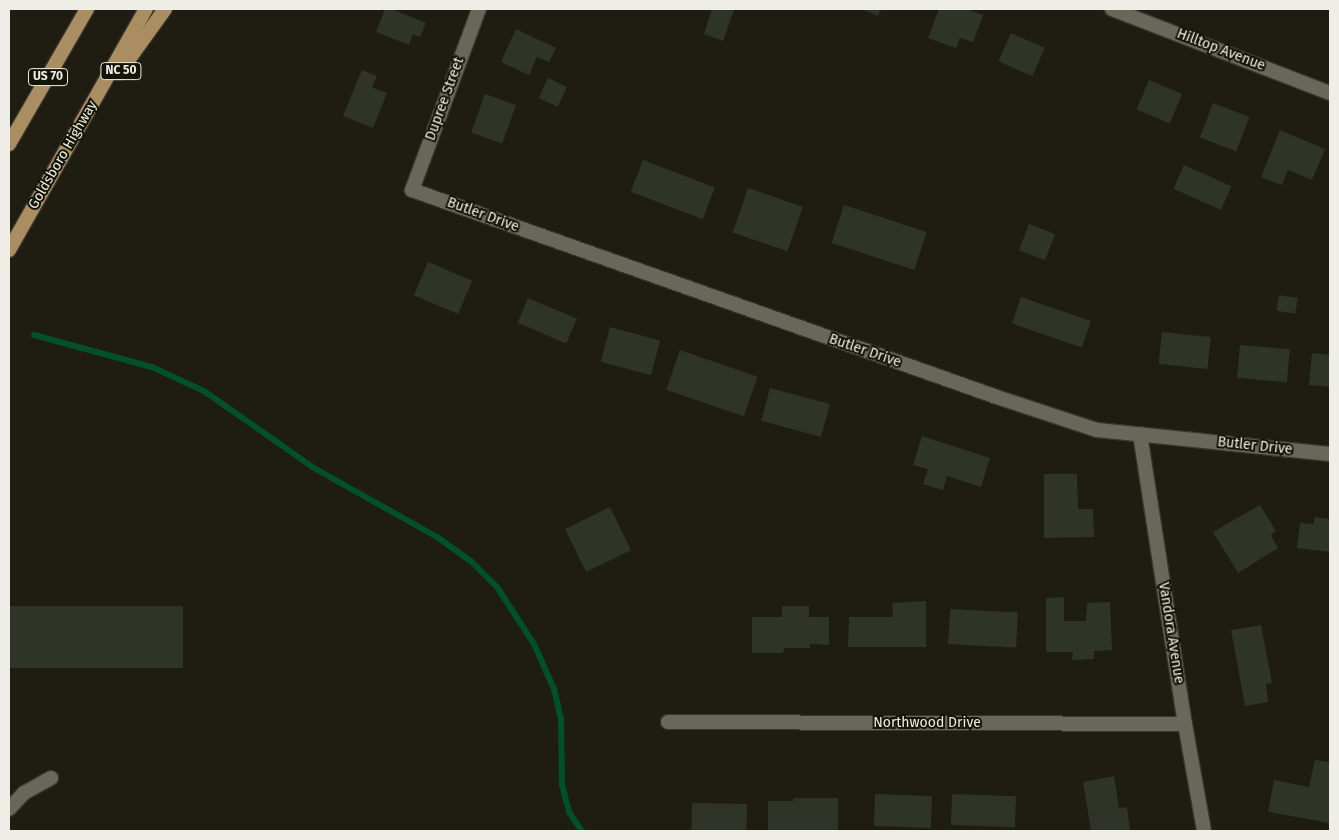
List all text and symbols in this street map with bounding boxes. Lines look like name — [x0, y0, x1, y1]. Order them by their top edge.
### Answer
street label: Hilltop Avenue — [1174, 25, 1268, 75]
street label: Dupree Street — [422, 55, 468, 143]
road number: NC 50 — [100, 61, 142, 80]
road number: US 70 — [28, 68, 68, 86]
street label: Goldsboro Highway — [25, 98, 101, 212]
street label: Butler Drive — [445, 194, 521, 236]
street label: Butler Drive — [827, 331, 903, 371]
street label: Butler Drive — [1217, 434, 1293, 458]
street label: Vandora Avenue — [1155, 581, 1187, 685]
street label: Northwood Drive — [873, 715, 981, 731]

